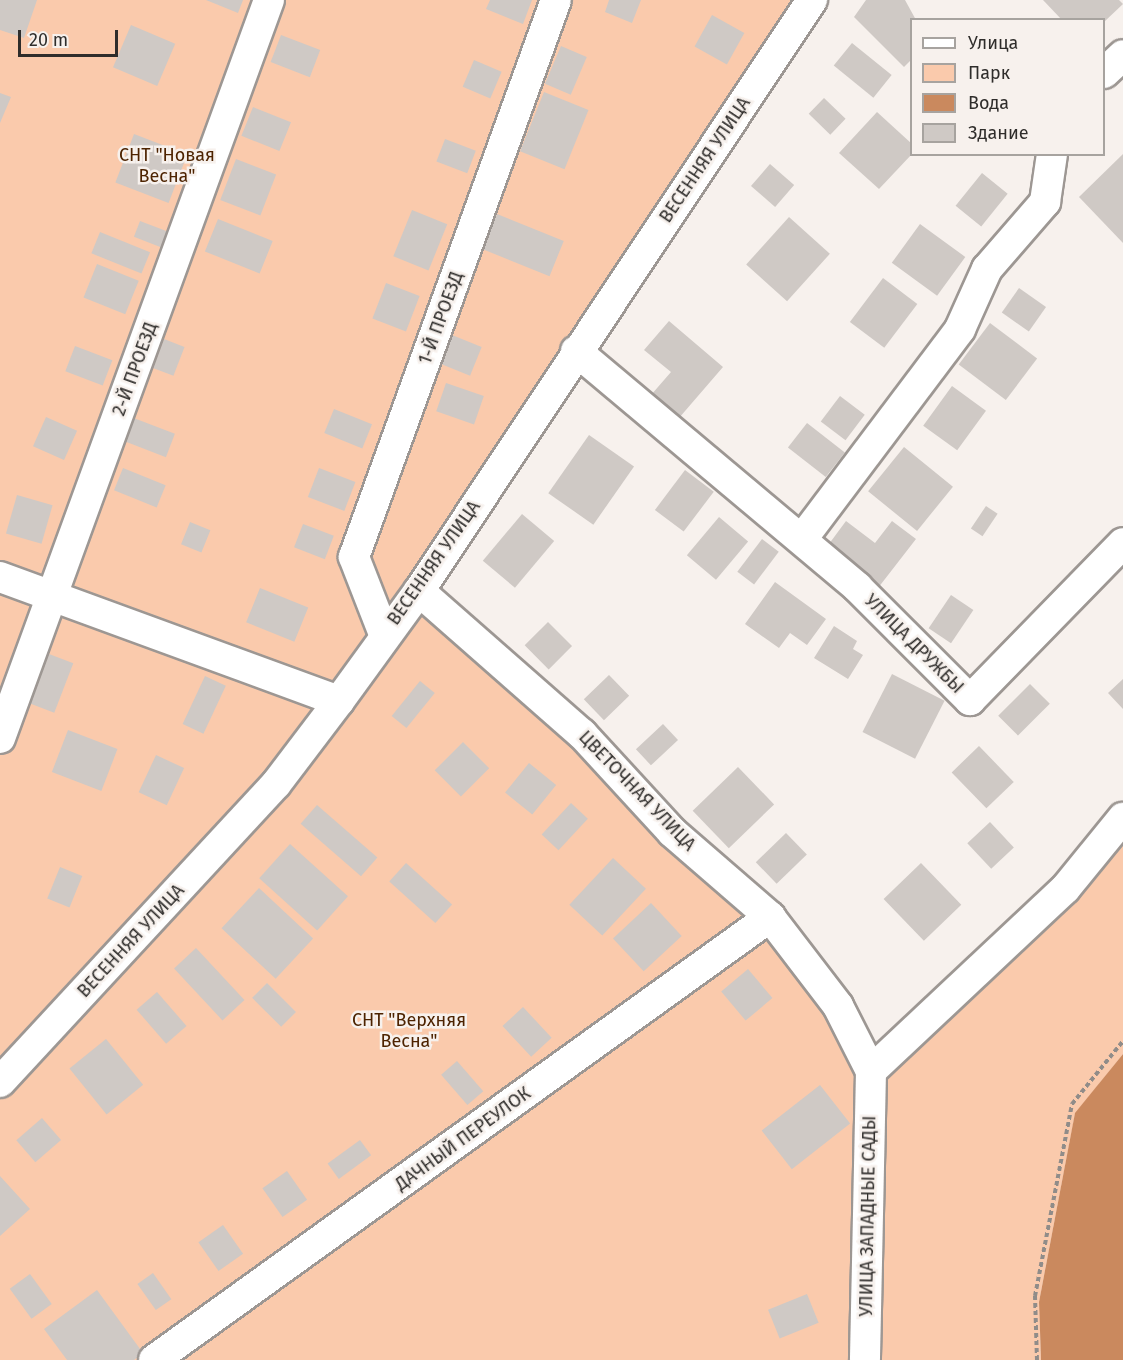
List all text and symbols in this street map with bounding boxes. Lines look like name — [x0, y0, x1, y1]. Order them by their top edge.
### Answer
scale bar — [21, 18, 122, 56]
legend — [910, 18, 1105, 156]
text: 20 m — [29, 29, 68, 51]
text: Улица — [968, 32, 1018, 54]
text: Парк — [968, 62, 1010, 84]
text: Вода — [968, 92, 1009, 114]
street label: ВЕСЕННЯЯ УЛИЦА — [655, 93, 755, 227]
text: Здание — [968, 122, 1029, 144]
park label: СНТ "Новая Весна" — [119, 145, 215, 188]
street label: 1-Й ПРОЕЗД — [414, 269, 468, 367]
street label: 2-Й ПРОЕЗД — [108, 319, 162, 419]
street label: ВЕСЕННЯЯ УЛИЦА — [383, 497, 485, 629]
street label: УЛИЦА ДРУЖБЫ — [860, 590, 968, 698]
street label: ЦВЕТОЧНАЯ УЛИЦА — [574, 726, 700, 856]
street label: ВЕСЕННЯЯ УЛИЦА — [73, 880, 189, 1002]
park label: СНТ "Верхняя Весна" — [352, 1010, 466, 1052]
street label: ДАЧНЫЙ ПЕРЕУЛОК — [391, 1083, 535, 1195]
street label: УЛИЦА ЗАПАДНЫЕ САДЫ — [855, 1115, 881, 1317]

